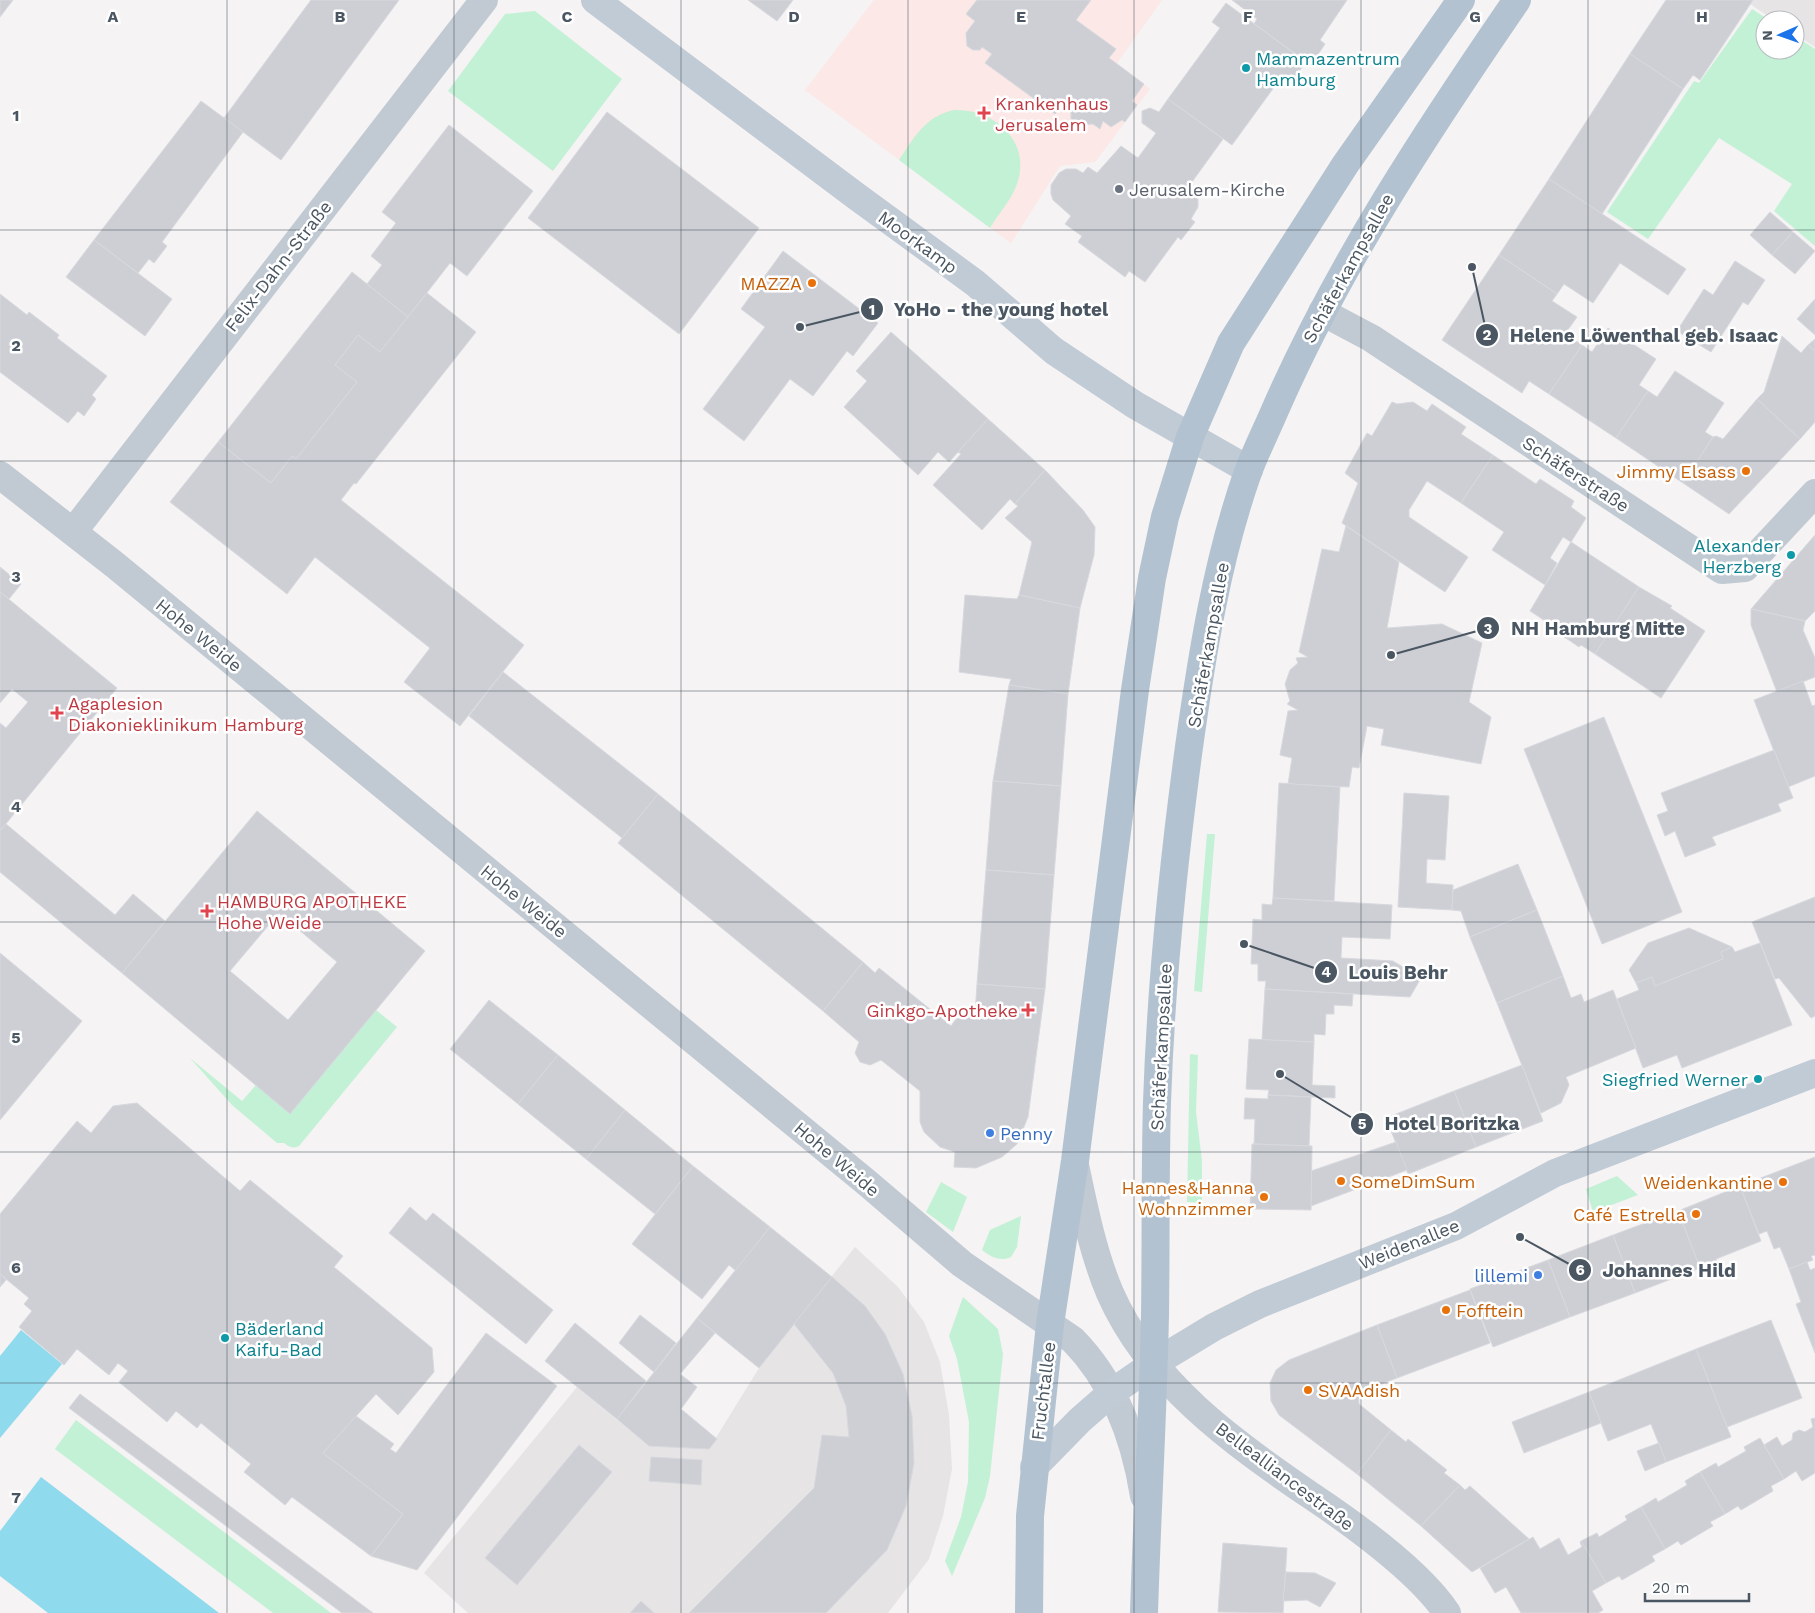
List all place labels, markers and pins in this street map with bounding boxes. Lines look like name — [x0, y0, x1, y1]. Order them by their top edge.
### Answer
place label: Mammazentrum Hamburg — [1256, 48, 1400, 90]
marker: Mammazentrum Hamburg — [1240, 62, 1252, 74]
place label: Krankenhaus Jerusalem — [995, 93, 1109, 135]
marker: Krankenhaus Jerusalem — [977, 106, 991, 120]
place label: Jerusalem-Kirche — [1129, 179, 1285, 200]
marker: Jerusalem-Kirche — [1113, 183, 1125, 195]
place label: MAZZA — [740, 273, 802, 294]
marker: MAZZA — [806, 277, 818, 289]
callout: YoHo - the young hotel — [859, 292, 1119, 326]
callout: Helene Löwenthal geb. Isaac — [1474, 318, 1788, 352]
place label: Jimmy Elsass — [1616, 461, 1736, 482]
marker: Jimmy Elsass — [1740, 465, 1752, 477]
place label: Alexander Herzberg — [1694, 535, 1781, 577]
marker: Alexander Herzberg — [1785, 549, 1797, 561]
callout: NH Hamburg Mitte — [1476, 611, 1695, 645]
place label: Agaplesion Diakonieklinikum Hamburg — [68, 693, 304, 735]
marker: Agaplesion Diakonieklinikum Hamburg — [50, 706, 64, 720]
place label: HAMBURG APOTHEKE Hohe Weide — [217, 891, 407, 933]
marker: HAMBURG APOTHEKE Hohe Weide — [201, 905, 213, 917]
callout: Louis Behr — [1313, 955, 1458, 989]
place label: Ginkgo-Apotheke — [867, 1000, 1018, 1021]
marker: Ginkgo-Apotheke — [1022, 1004, 1034, 1016]
place label: Siegfried Werner — [1602, 1069, 1748, 1090]
marker: Siegfried Werner — [1752, 1073, 1764, 1085]
callout: Hotel Boritzka — [1350, 1107, 1530, 1141]
place label: Penny — [1000, 1123, 1053, 1144]
marker: Penny — [984, 1127, 996, 1139]
place label: SomeDimSum — [1351, 1171, 1475, 1192]
place label: Weidenkantine — [1643, 1172, 1773, 1193]
marker: SomeDimSum — [1335, 1175, 1347, 1187]
marker: Weidenkantine — [1777, 1176, 1789, 1188]
place label: Hannes&Hanna Wohnzimmer — [1122, 1177, 1254, 1219]
marker: Hannes&Hanna Wohnzimmer — [1258, 1191, 1270, 1203]
place label: Café Estrella — [1573, 1204, 1686, 1225]
marker: Café Estrella — [1690, 1208, 1702, 1220]
callout: Johannes Hild — [1567, 1253, 1746, 1287]
place label: lillemi — [1474, 1265, 1528, 1286]
marker: lillemi — [1532, 1269, 1544, 1281]
place label: Fofftein — [1456, 1300, 1524, 1321]
marker: Fofftein — [1440, 1304, 1452, 1316]
place label: Bäderland Kaifu-Bad — [235, 1318, 324, 1360]
marker: Bäderland Kaifu-Bad — [219, 1332, 231, 1344]
place label: SVAAdish — [1318, 1380, 1400, 1401]
marker: SVAAdish — [1302, 1384, 1314, 1396]

